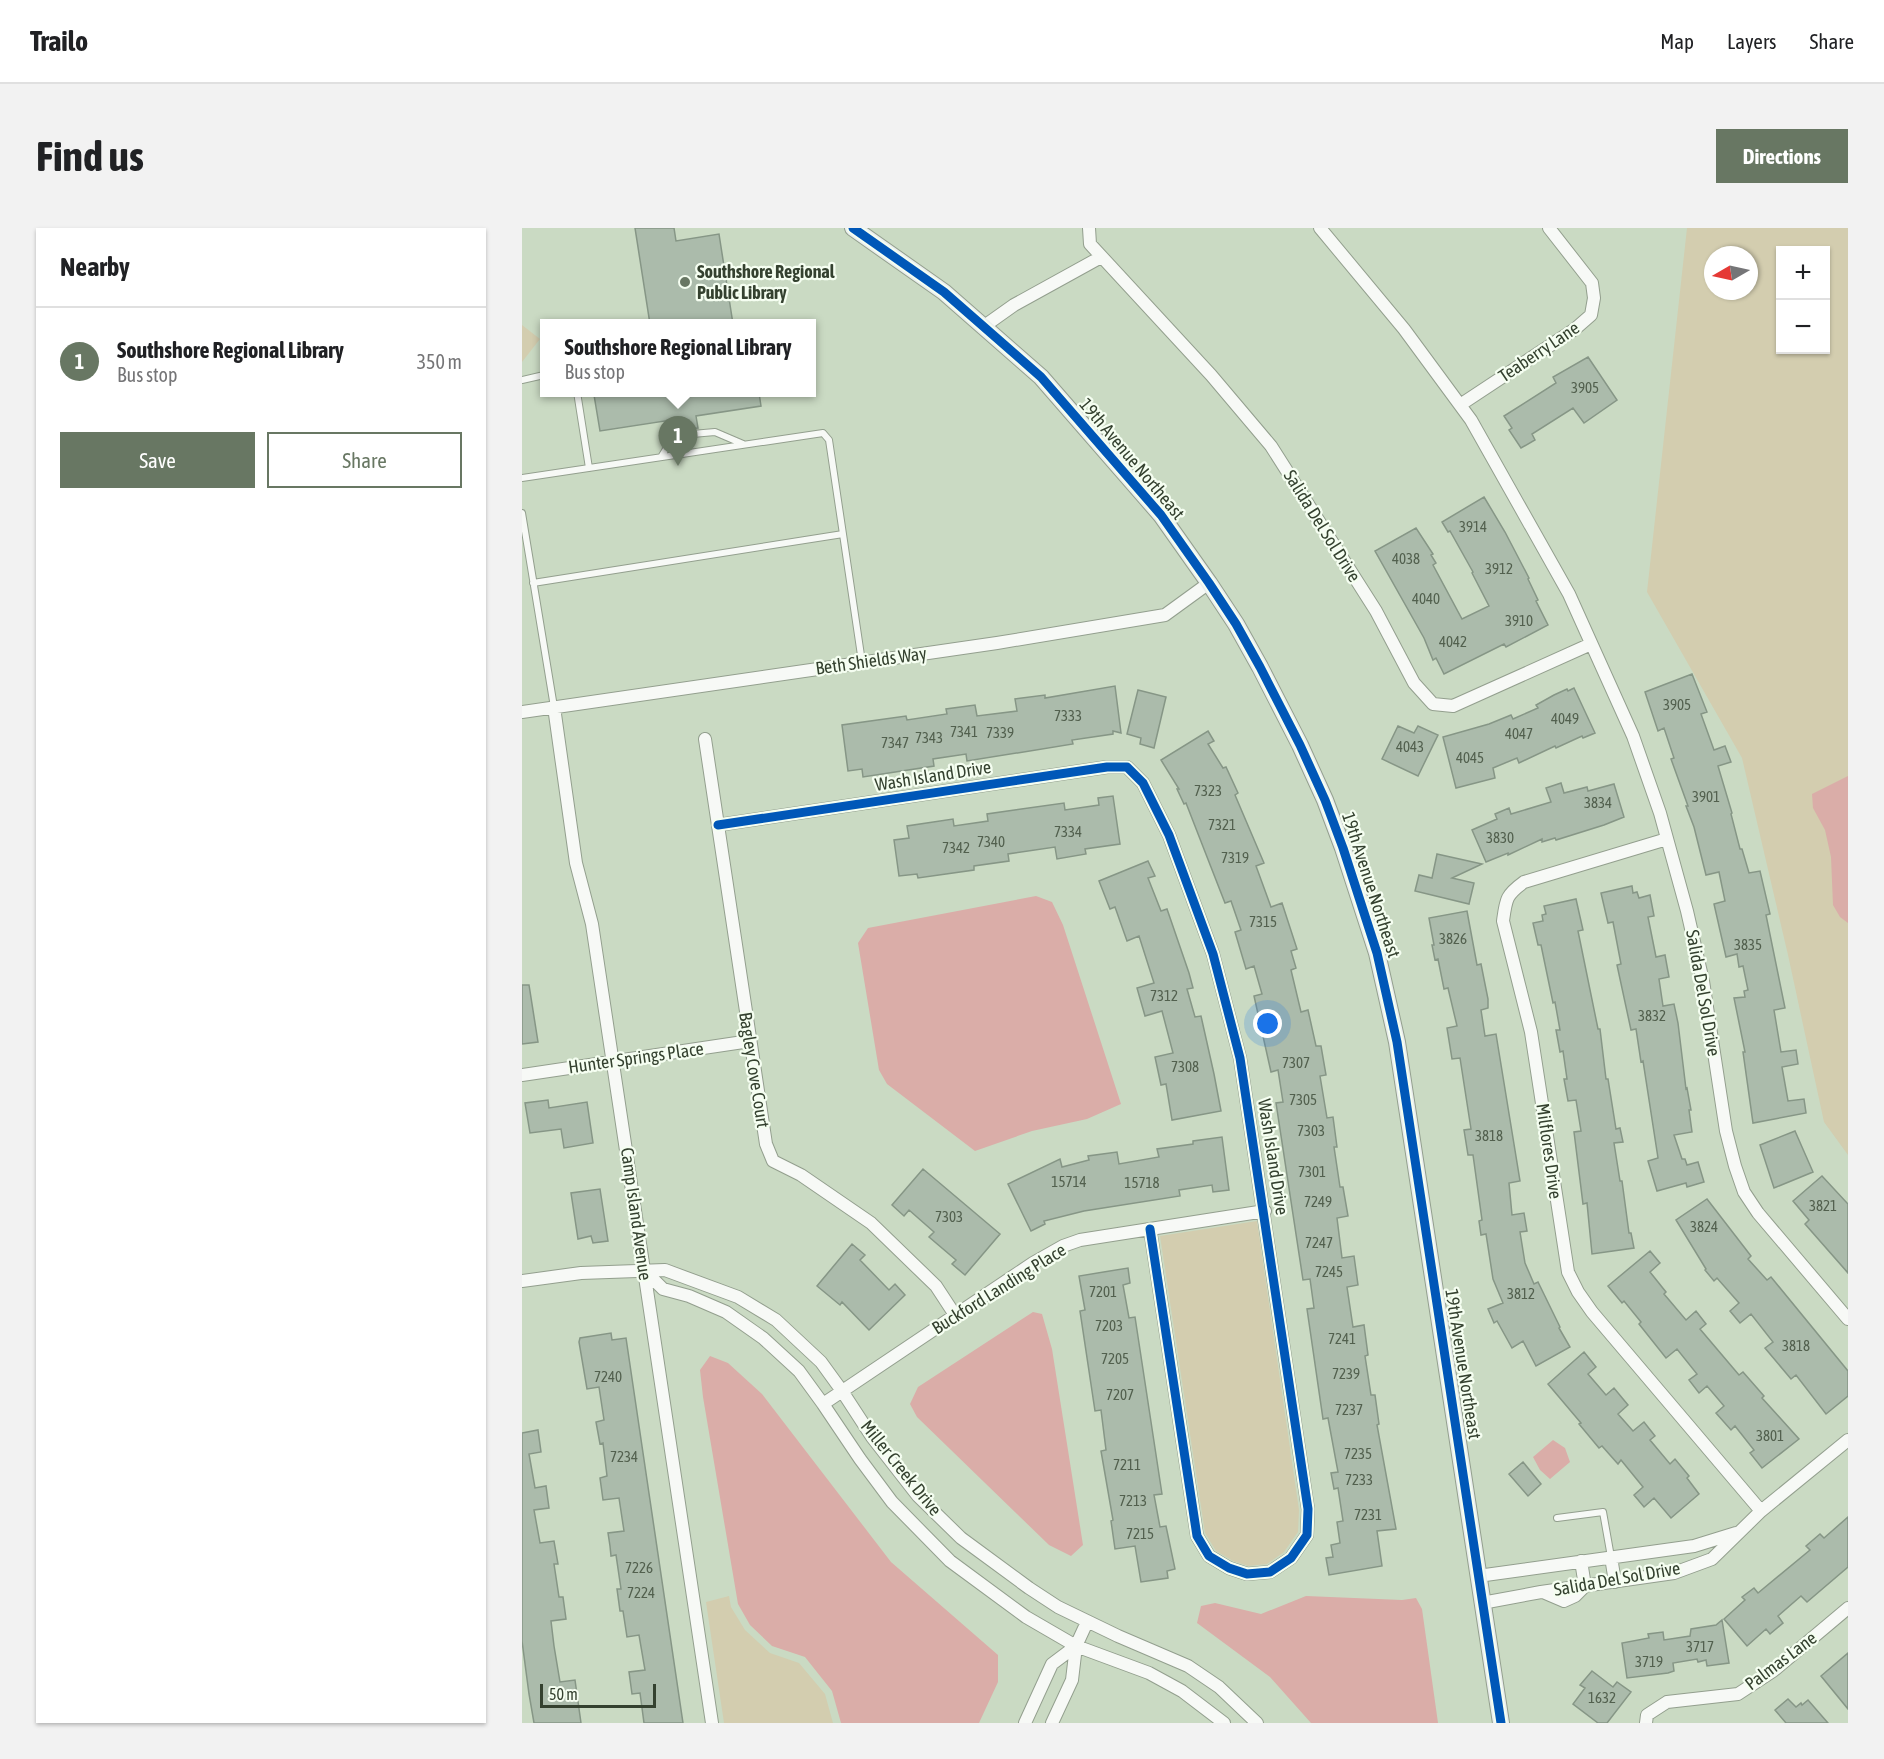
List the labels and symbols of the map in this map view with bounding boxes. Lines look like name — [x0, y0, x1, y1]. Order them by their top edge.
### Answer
north arrow — [1704, 246, 1758, 300]
place label: Southshore Regional Public Library — [697, 261, 835, 303]
marker: Southshore Regional Public Library — [678, 275, 692, 289]
street label: Teaberry Lane — [1494, 317, 1583, 386]
house number: 3905 — [1571, 379, 1599, 396]
street label: 19th Avenue Northeast — [1076, 394, 1189, 524]
pin: 1 — [658, 416, 698, 466]
street label: Salida Del Sol Drive — [1280, 466, 1365, 586]
house number: 3914 — [1459, 518, 1487, 535]
house number: 4038 — [1392, 550, 1420, 567]
house number: 3912 — [1485, 560, 1513, 577]
house number: 4040 — [1412, 590, 1440, 607]
house number: 3910 — [1505, 612, 1533, 629]
house number: 4042 — [1439, 633, 1467, 650]
street label: Beth Shields Way — [814, 642, 928, 679]
house number: 3905 — [1663, 696, 1691, 713]
house number: 7333 — [1054, 707, 1082, 724]
house number: 4049 — [1551, 710, 1579, 727]
house number: 7341 — [950, 723, 978, 740]
house number: 7339 — [986, 724, 1014, 741]
house number: 4047 — [1505, 725, 1533, 742]
house number: 7343 — [915, 729, 943, 746]
house number: 7347 — [881, 734, 909, 751]
house number: 4043 — [1396, 738, 1424, 755]
house number: 4045 — [1456, 749, 1484, 766]
street label: Wash Island Drive — [873, 756, 992, 795]
house number: 7323 — [1194, 782, 1222, 799]
house number: 3901 — [1692, 788, 1720, 805]
house number: 3834 — [1584, 794, 1612, 811]
street label: 19th Avenue Northeast — [1338, 809, 1405, 960]
house number: 7321 — [1208, 816, 1236, 833]
house number: 7334 — [1054, 823, 1082, 840]
house number: 3830 — [1486, 829, 1514, 846]
house number: 7340 — [977, 833, 1005, 850]
house number: 7342 — [942, 839, 970, 856]
house number: 7319 — [1221, 849, 1249, 866]
house number: 7315 — [1249, 913, 1277, 930]
street label: Salida Del Sol Drive — [1682, 928, 1725, 1058]
house number: 3826 — [1439, 930, 1467, 947]
house number: 3835 — [1734, 936, 1762, 953]
house number: 7312 — [1150, 987, 1178, 1004]
house number: 3832 — [1638, 1007, 1666, 1024]
your location — [1253, 1009, 1282, 1038]
street label: Bagley Cove Court — [735, 1011, 774, 1129]
street label: Hunter Springs Place — [567, 1038, 705, 1077]
house number: 7307 — [1282, 1054, 1310, 1071]
house number: 7308 — [1171, 1058, 1199, 1075]
house number: 7305 — [1289, 1091, 1317, 1108]
street label: Wash Island Drive — [1254, 1097, 1293, 1216]
street label: Milflores Drive — [1532, 1102, 1567, 1200]
house number: 7303 — [1297, 1122, 1325, 1139]
house number: 3818 — [1475, 1127, 1503, 1144]
street label: Camp Island Avenue — [617, 1146, 656, 1282]
house number: 7301 — [1298, 1163, 1326, 1180]
house number: 15714 — [1051, 1173, 1087, 1190]
house number: 15718 — [1124, 1174, 1160, 1191]
house number: 7249 — [1304, 1193, 1332, 1210]
house number: 3821 — [1809, 1197, 1837, 1214]
house number: 7303 — [935, 1208, 963, 1225]
house number: 3824 — [1690, 1218, 1718, 1235]
house number: 7247 — [1305, 1234, 1333, 1251]
street label: Buckford Landing Place — [928, 1239, 1070, 1338]
house number: 7245 — [1315, 1263, 1343, 1280]
house number: 7201 — [1089, 1283, 1117, 1300]
house number: 3812 — [1507, 1285, 1535, 1302]
street label: 19th Avenue Northeast — [1441, 1287, 1486, 1441]
house number: 7203 — [1095, 1317, 1123, 1334]
house number: 7241 — [1328, 1330, 1356, 1347]
house number: 3818 — [1782, 1337, 1810, 1354]
house number: 7205 — [1101, 1350, 1129, 1367]
house number: 7239 — [1332, 1365, 1360, 1382]
house number: 7240 — [594, 1368, 622, 1385]
house number: 7207 — [1106, 1386, 1134, 1403]
house number: 7237 — [1335, 1401, 1363, 1418]
street label: Miller Creek Drive — [857, 1416, 946, 1520]
house number: 3801 — [1756, 1427, 1784, 1444]
house number: 7235 — [1344, 1445, 1372, 1462]
house number: 7234 — [610, 1448, 638, 1465]
house number: 7211 — [1113, 1456, 1141, 1473]
house number: 7233 — [1345, 1471, 1373, 1488]
house number: 7213 — [1119, 1492, 1147, 1509]
house number: 7231 — [1354, 1506, 1382, 1523]
house number: 7215 — [1126, 1525, 1154, 1542]
street label: Salida Del Sol Drive — [1552, 1557, 1682, 1600]
house number: 7226 — [625, 1559, 653, 1576]
house number: 7224 — [627, 1584, 655, 1601]
street label: Palmas Lane — [1741, 1627, 1821, 1694]
house number: 3717 — [1686, 1638, 1714, 1655]
house number: 3719 — [1635, 1653, 1663, 1670]
scale bar — [540, 1681, 656, 1708]
house number: 1632 — [1588, 1689, 1616, 1706]

